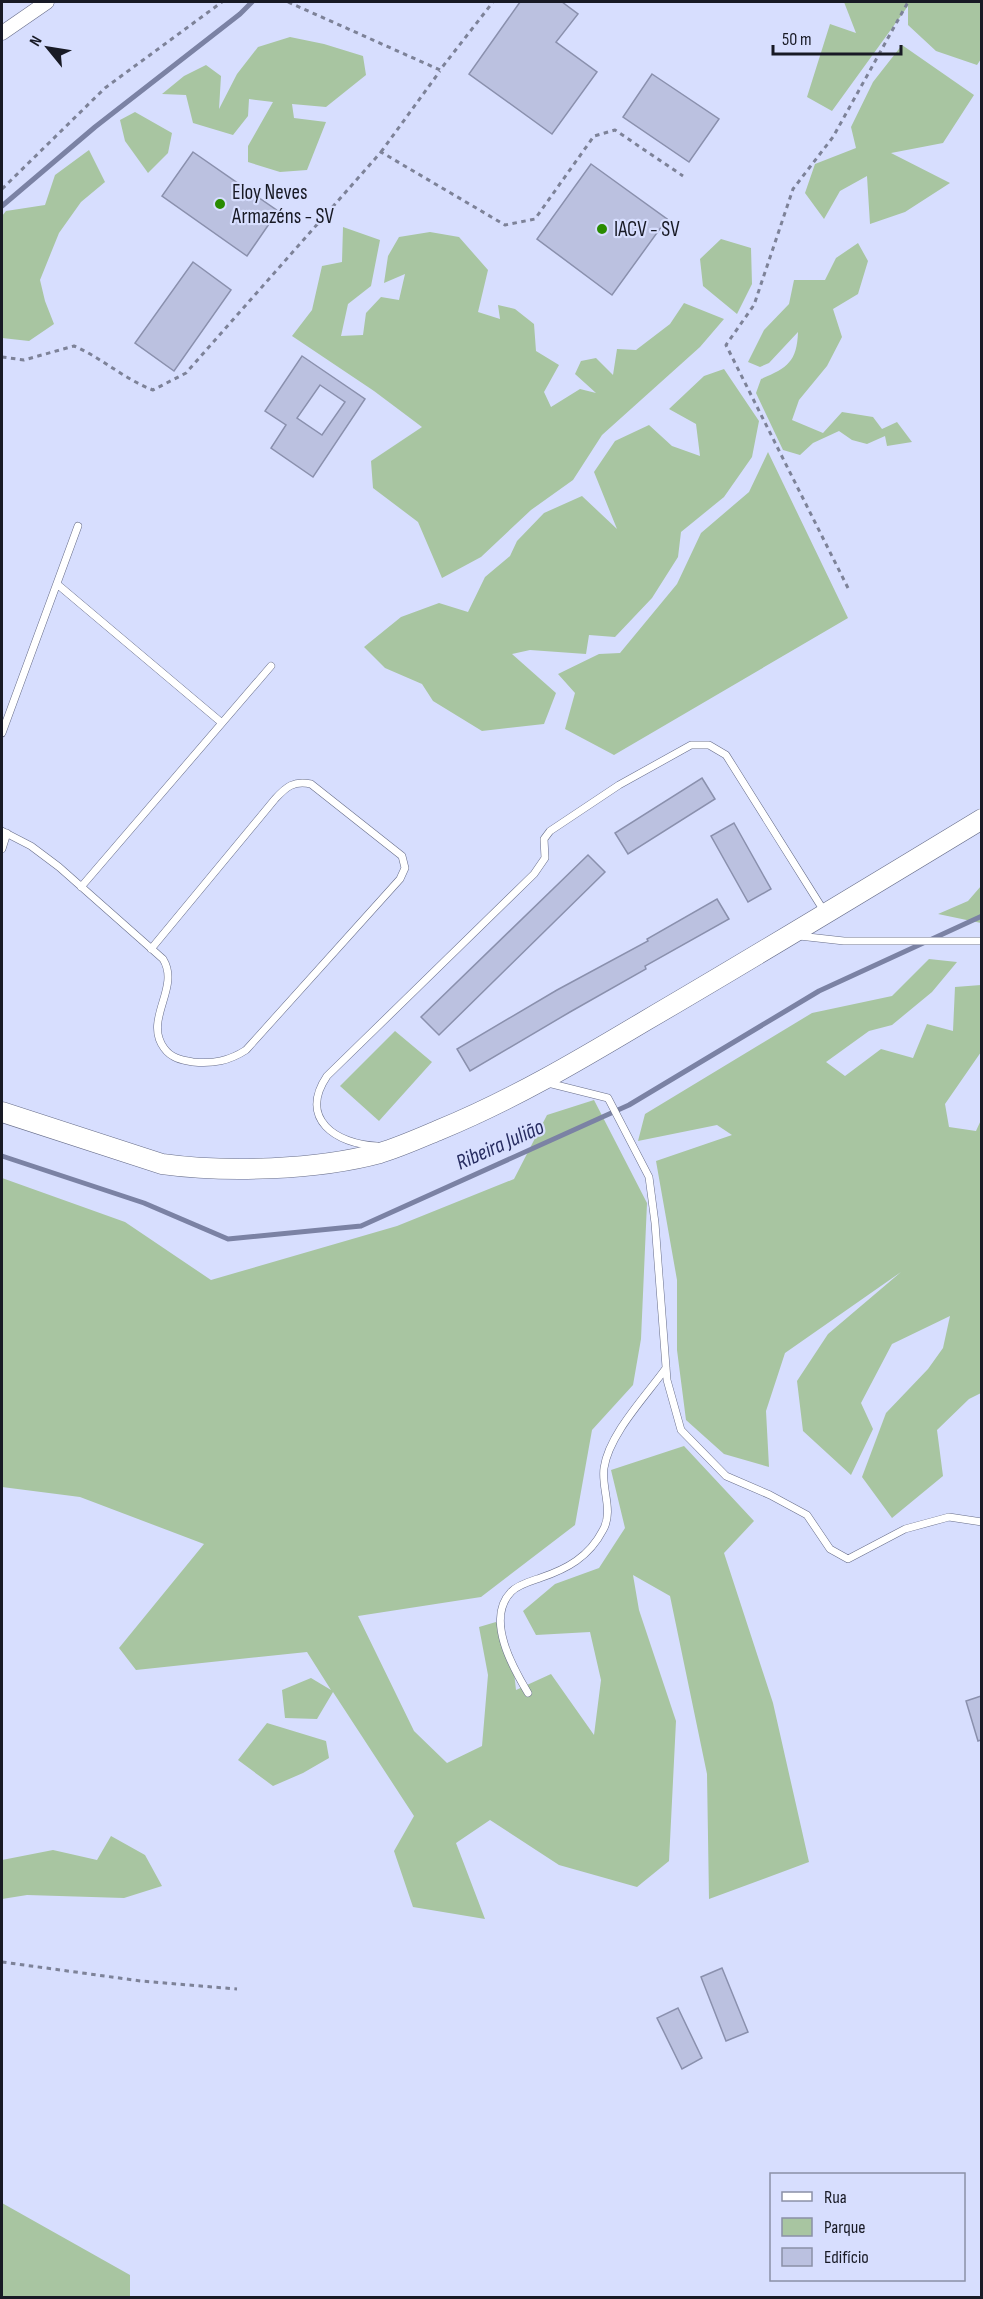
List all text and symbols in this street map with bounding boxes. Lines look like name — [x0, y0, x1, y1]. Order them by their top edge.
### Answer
north arrow — [18, 18, 78, 78]
scale bar — [773, 18, 900, 56]
text: 50 m — [782, 29, 812, 50]
text: N — [26, 33, 47, 50]
place label: Eloy Neves Armazéns - SV — [231, 180, 335, 229]
marker: Eloy Neves Armazéns - SV — [213, 197, 227, 211]
place label: IACV - SV — [614, 217, 680, 242]
marker: IACV - SV — [595, 222, 609, 236]
water label: Ribeira Julião — [452, 1114, 548, 1176]
legend — [770, 2173, 965, 2281]
text: Rua — [824, 2187, 847, 2208]
text: Parque — [824, 2217, 865, 2238]
text: Edifício — [824, 2247, 869, 2268]

